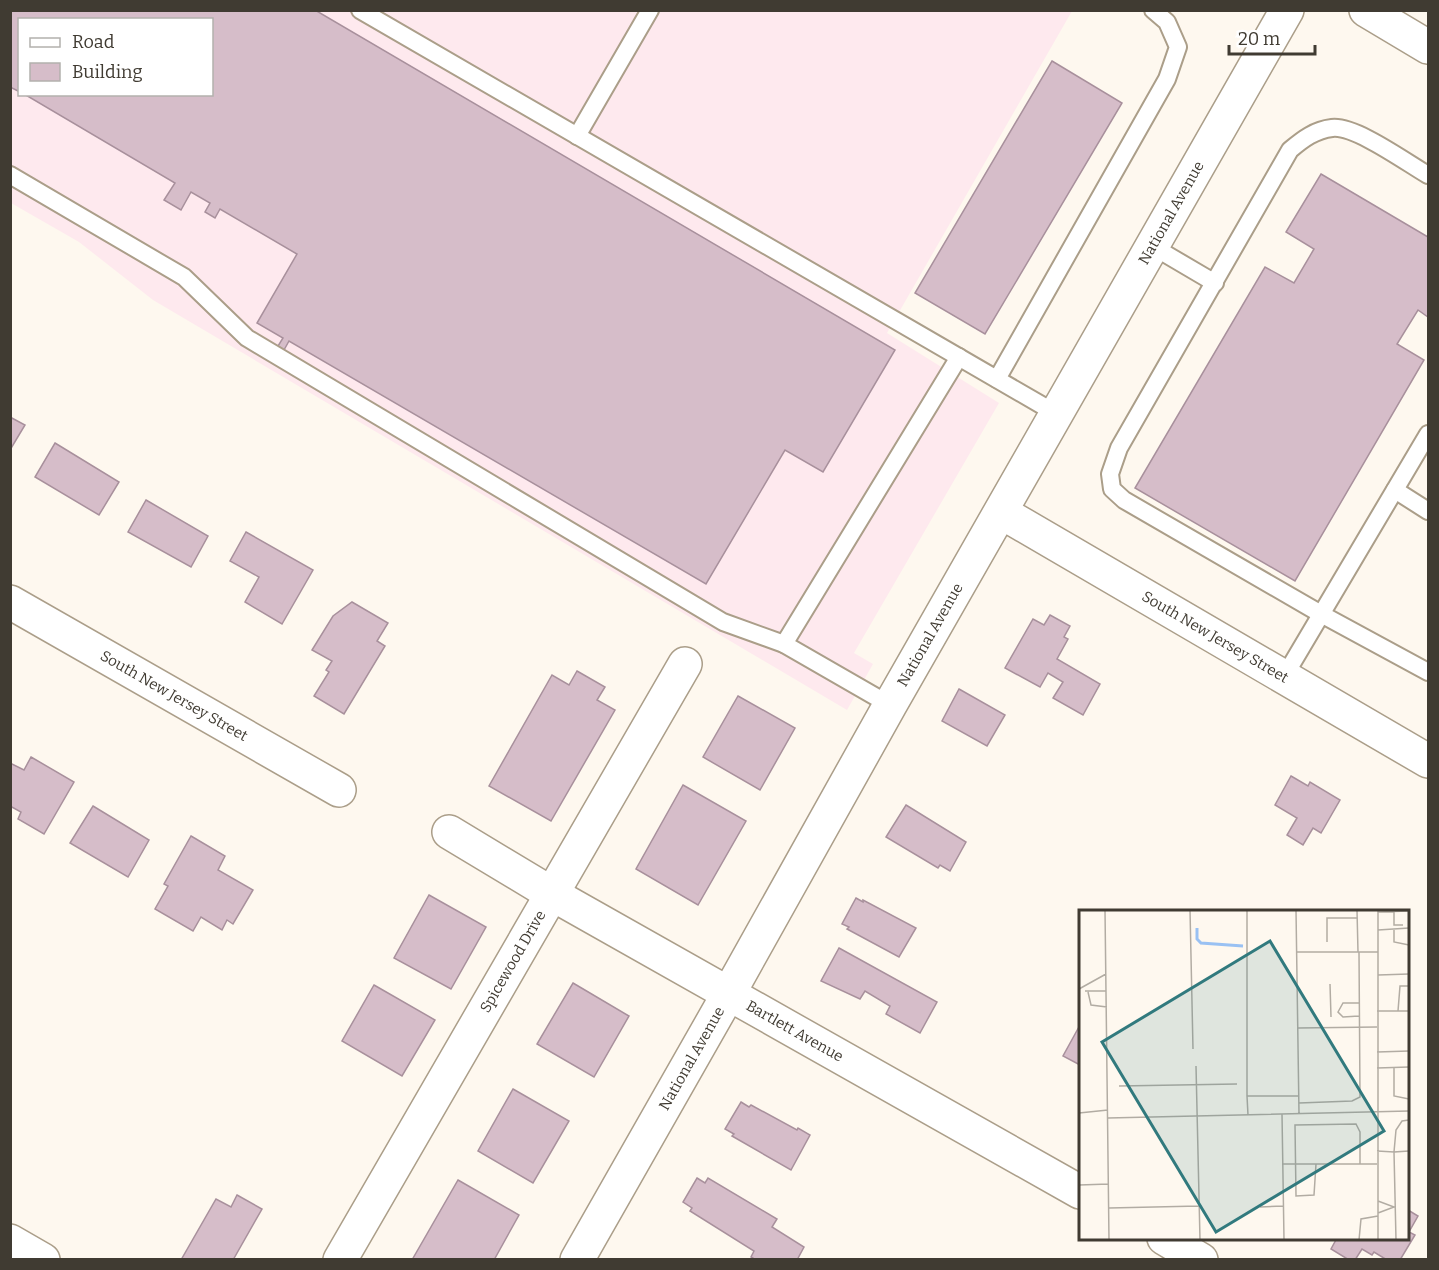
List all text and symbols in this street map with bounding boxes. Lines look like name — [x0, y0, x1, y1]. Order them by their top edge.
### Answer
legend — [18, 18, 213, 96]
scale bar — [1229, 18, 1314, 56]
text: 20 m — [1238, 28, 1280, 50]
text: Road — [72, 31, 115, 53]
text: Building — [72, 61, 143, 83]
street label: National Avenue — [1134, 158, 1208, 268]
street label: National Avenue — [893, 580, 967, 690]
street label: South New Jersey Street — [1139, 587, 1292, 687]
street label: South New Jersey Street — [97, 647, 251, 745]
street label: Spicewood Drive — [476, 907, 549, 1016]
inset map — [1079, 910, 1409, 1240]
street label: Bartlett Avenue — [743, 996, 847, 1066]
street label: National Avenue — [655, 1003, 728, 1113]

